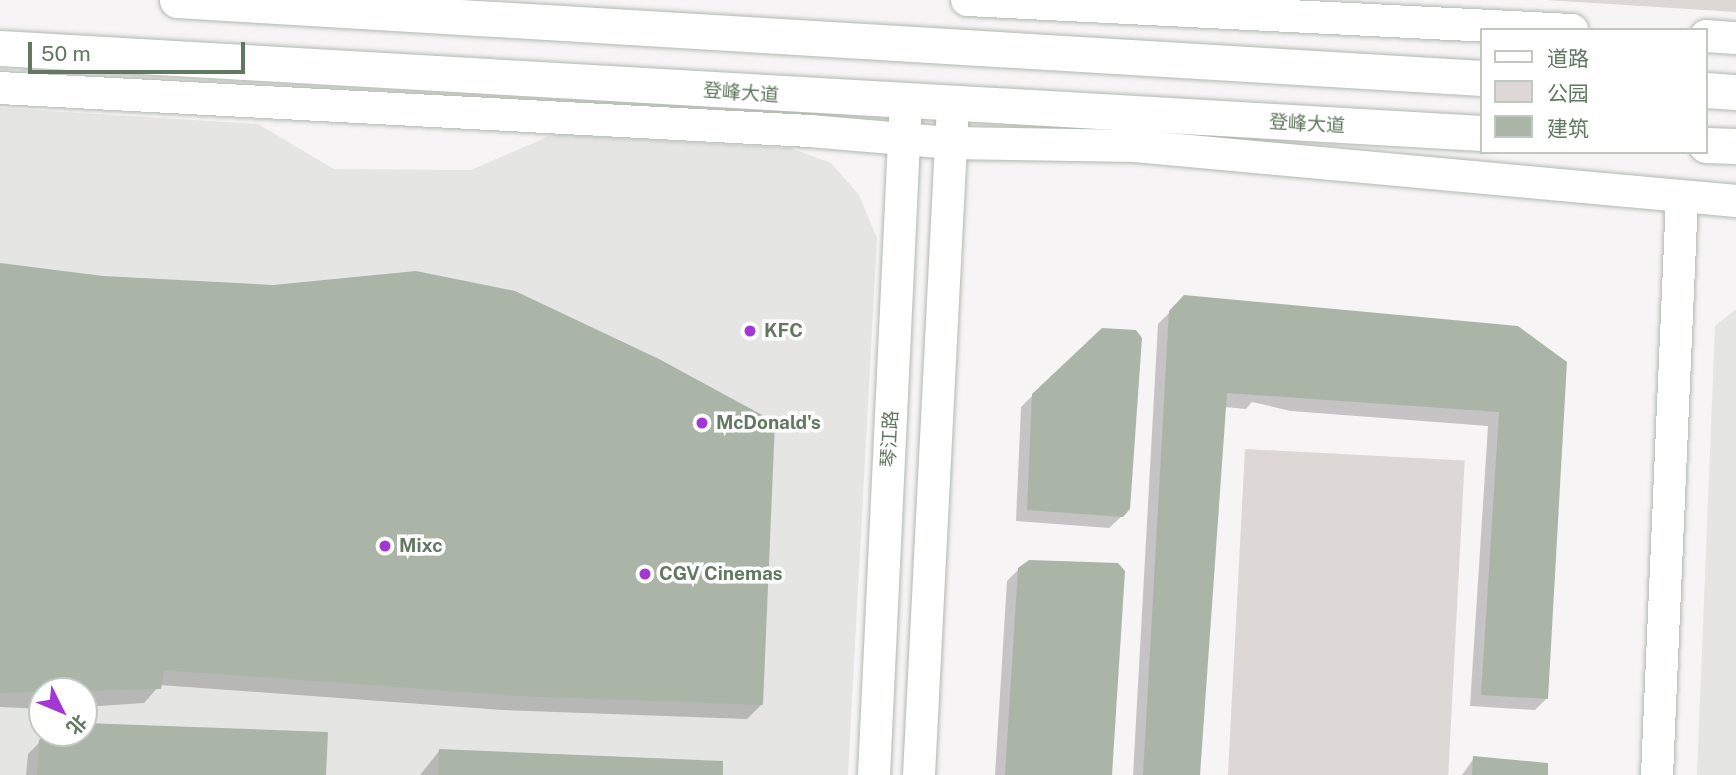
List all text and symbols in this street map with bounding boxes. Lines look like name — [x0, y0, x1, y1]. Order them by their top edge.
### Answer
scale bar — [32, 28, 248, 72]
legend — [1480, 28, 1708, 154]
text: 50 m — [41, 41, 91, 66]
text: 道路 — [1547, 46, 1589, 71]
street label: 登峰大道 — [702, 79, 780, 107]
text: 公园 — [1547, 81, 1589, 106]
street label: 登峰大道 — [1268, 111, 1346, 137]
text: 建筑 — [1547, 116, 1589, 141]
place label: KFC — [764, 320, 803, 342]
marker: KFC — [742, 323, 758, 339]
street label: 琴江路 — [877, 410, 903, 468]
place label: McDonald's — [716, 412, 821, 434]
marker: McDonald's — [694, 415, 710, 431]
place label: Mixc — [399, 535, 443, 557]
marker: Mixc — [377, 538, 393, 554]
place label: CGV Cinemas — [659, 563, 783, 585]
marker: CGV Cinemas — [637, 566, 653, 582]
north arrow — [28, 677, 98, 747]
text: 北 — [62, 710, 91, 739]

